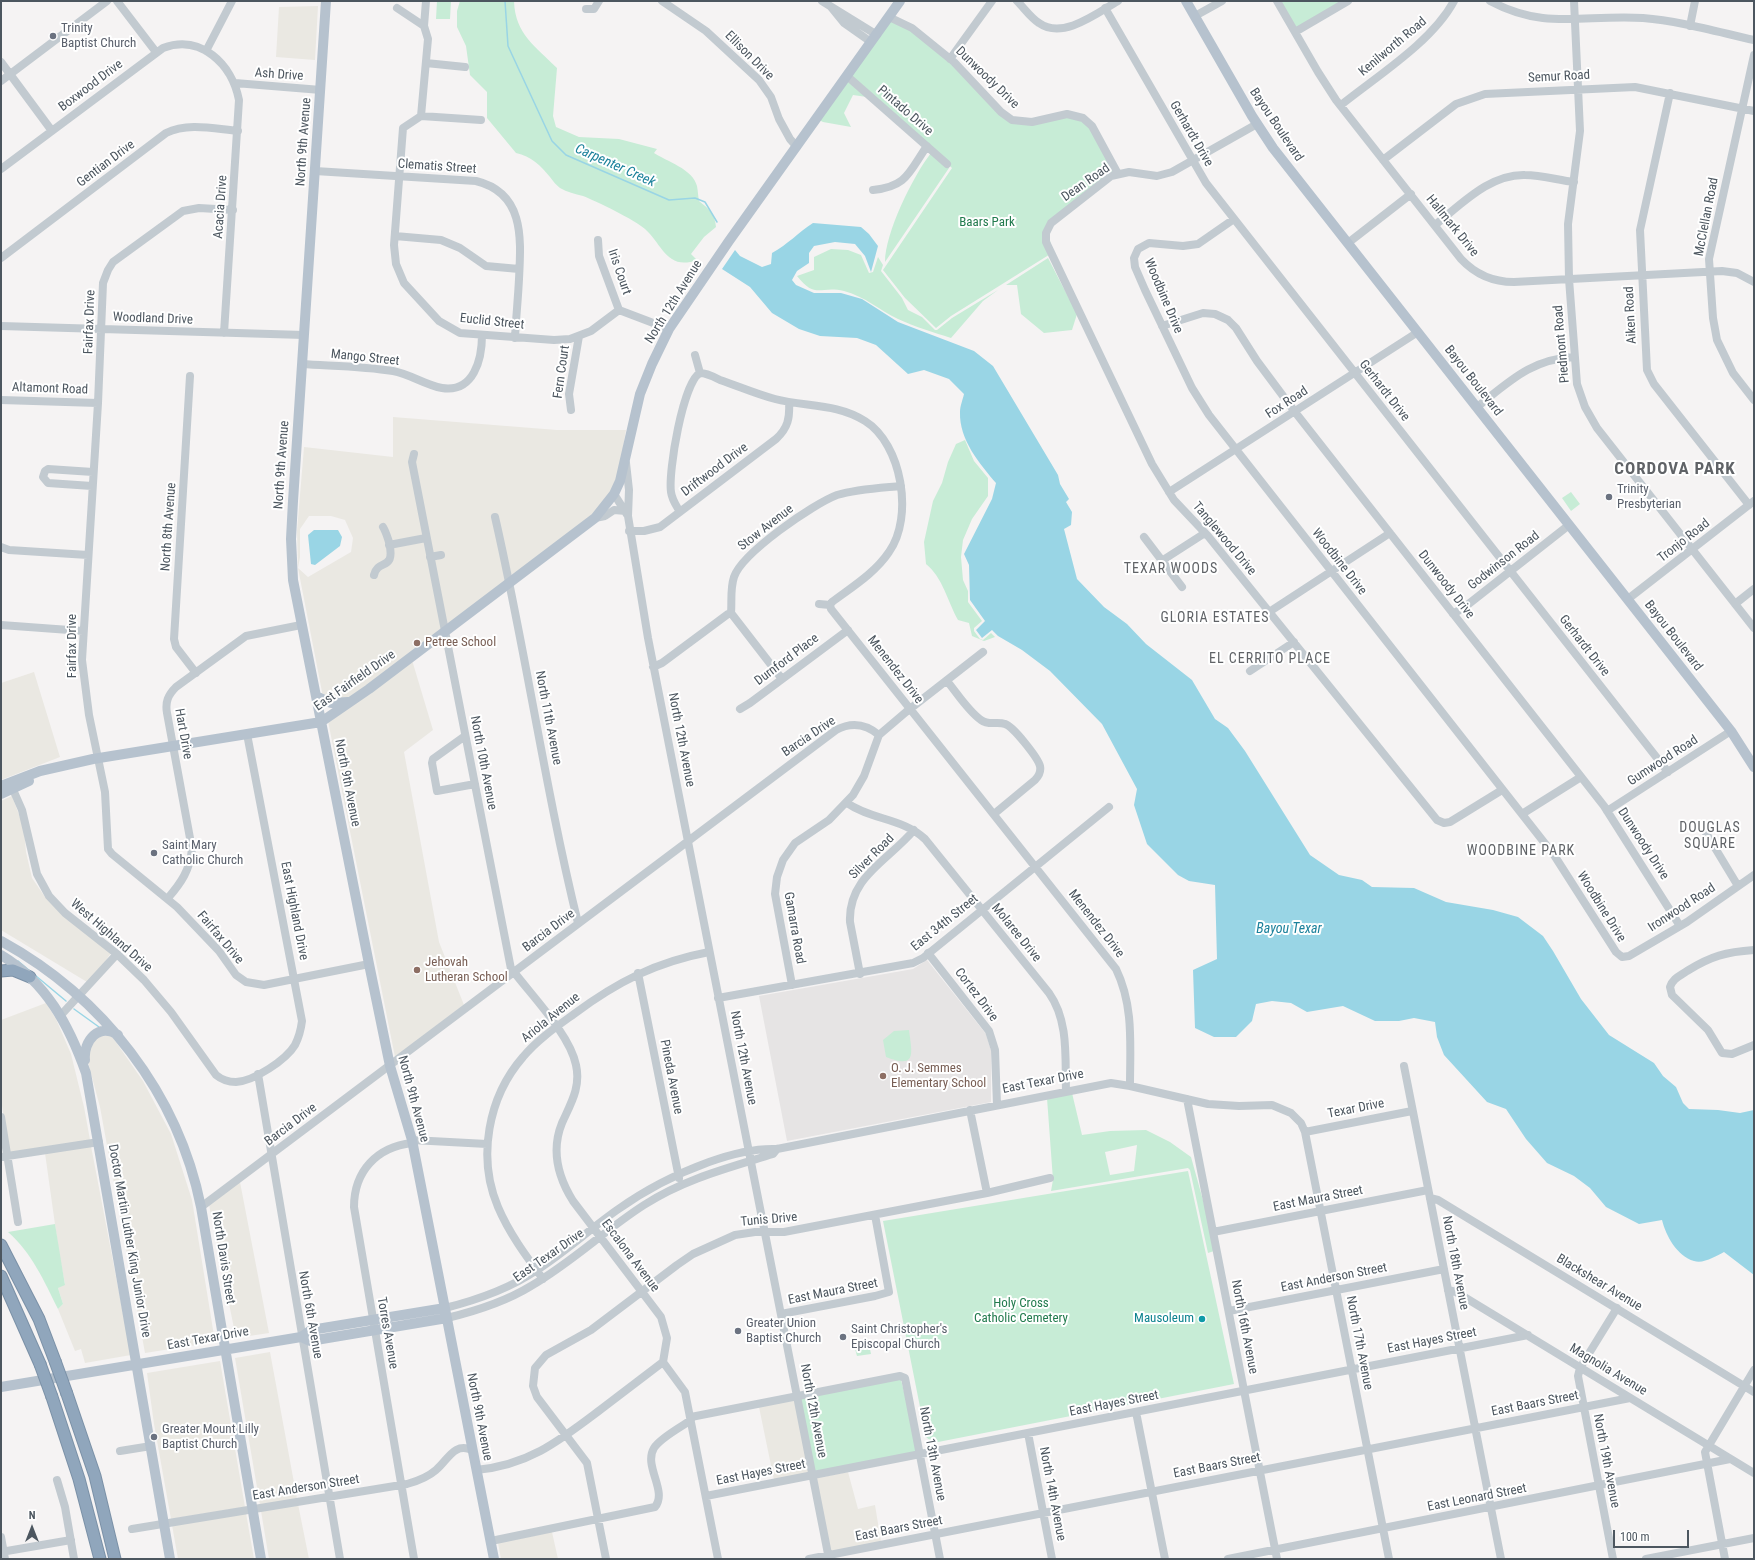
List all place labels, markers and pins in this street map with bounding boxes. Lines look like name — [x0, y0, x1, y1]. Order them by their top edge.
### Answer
place label: Trinity Baptist Church — [61, 21, 136, 52]
marker: Trinity Baptist Church — [48, 31, 58, 41]
place label: Trinity Presbyterian — [1617, 482, 1681, 513]
marker: Trinity Presbyterian — [1604, 492, 1614, 502]
place label: Petree School — [425, 635, 496, 651]
marker: Petree School — [412, 638, 422, 648]
place label: Saint Mary Catholic Church — [162, 838, 243, 869]
marker: Saint Mary Catholic Church — [149, 848, 159, 858]
place label: Jehovah Lutheran School — [425, 955, 508, 986]
marker: Jehovah Lutheran School — [412, 965, 422, 975]
place label: O. J. Semmes Elementary School — [891, 1061, 986, 1092]
marker: O. J. Semmes Elementary School — [878, 1071, 888, 1081]
place label: Mausoleum — [1134, 1311, 1194, 1327]
marker: Mausoleum — [1197, 1314, 1207, 1324]
place label: Greater Union Baptist Church — [746, 1316, 821, 1347]
place label: Saint Christopher's Episcopal Church — [851, 1322, 947, 1353]
marker: Greater Union Baptist Church — [733, 1326, 743, 1336]
marker: Saint Christopher's Episcopal Church — [838, 1332, 848, 1342]
place label: Greater Mount Lilly Baptist Church — [162, 1422, 259, 1453]
marker: Greater Mount Lilly Baptist Church — [149, 1432, 159, 1442]

